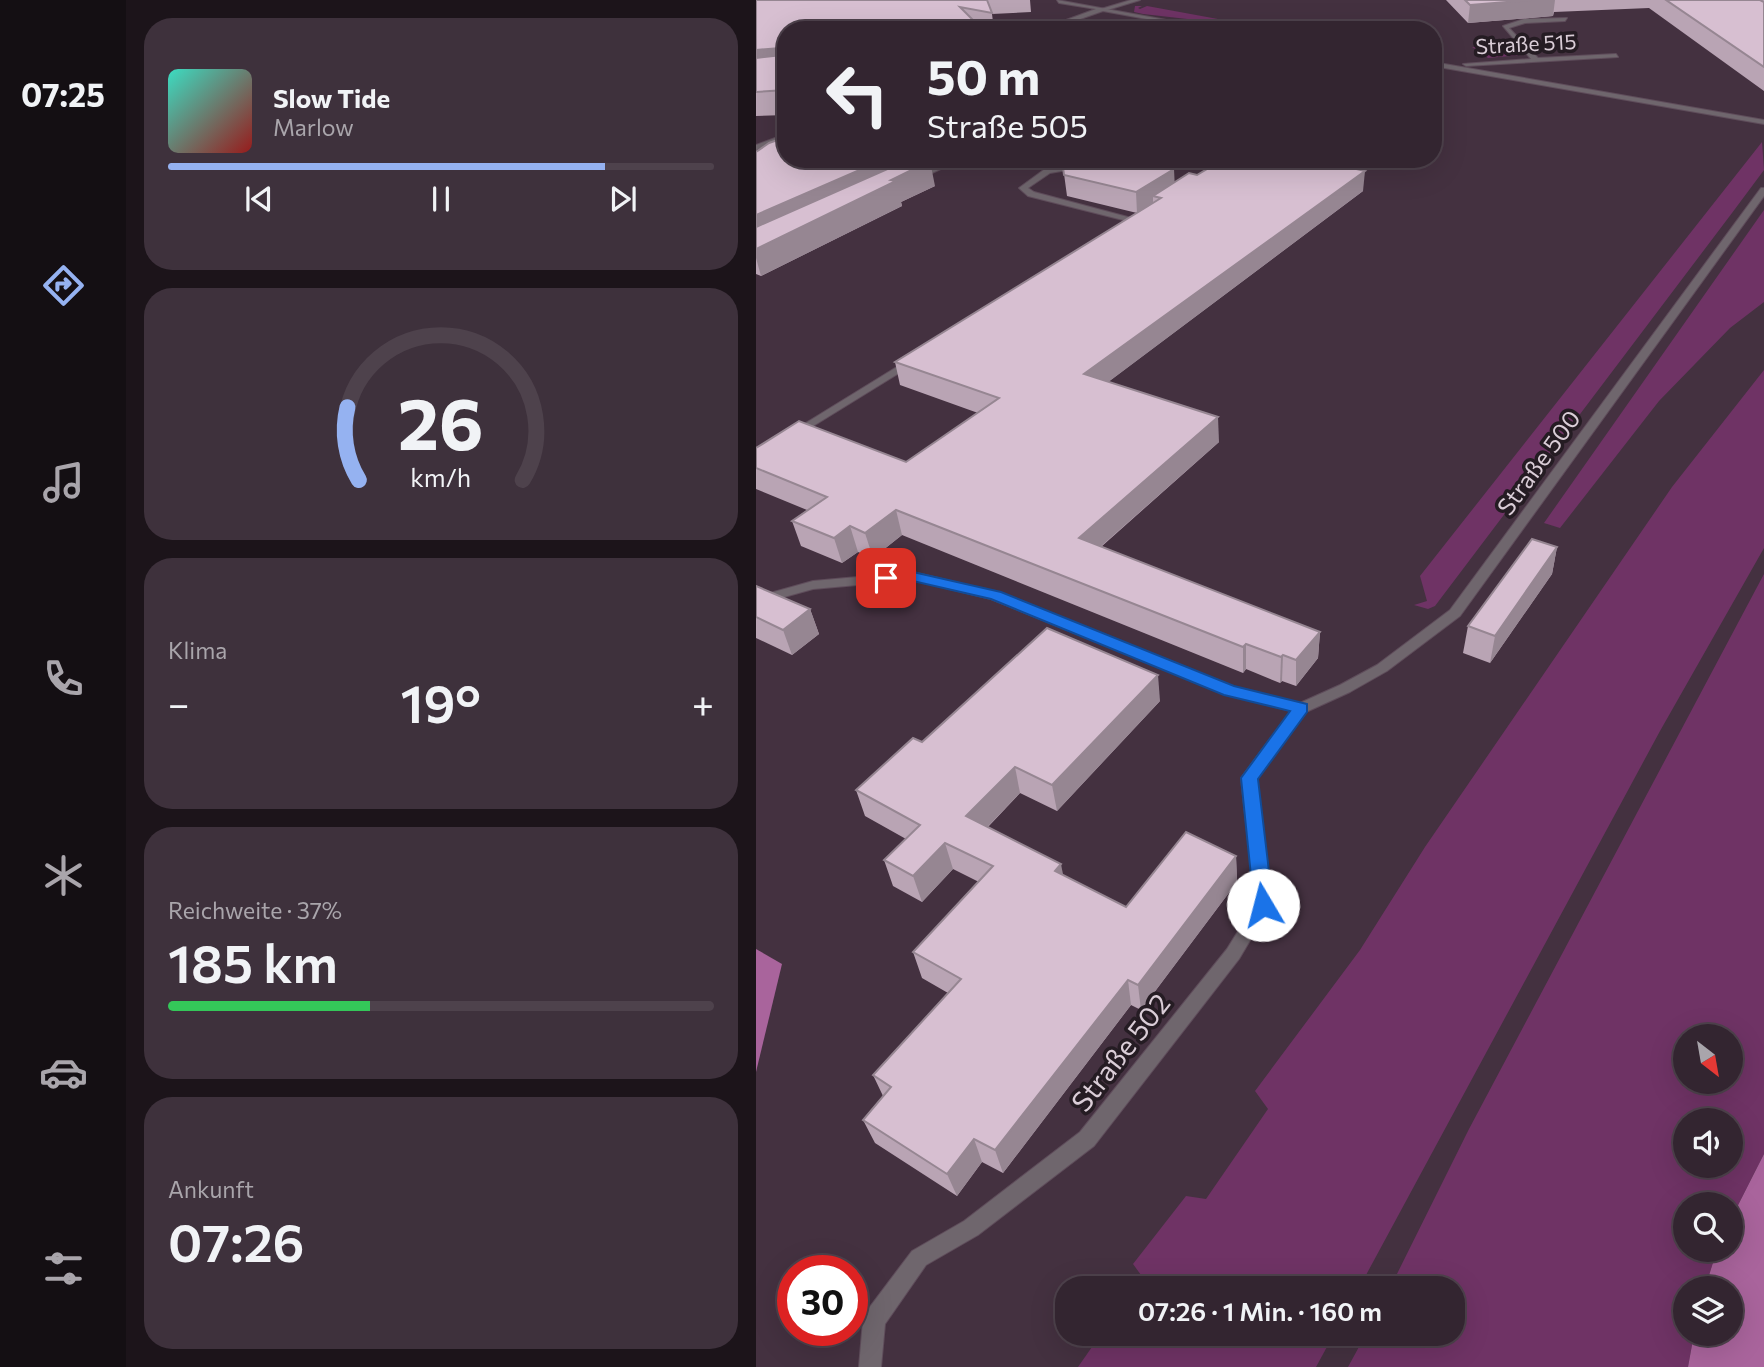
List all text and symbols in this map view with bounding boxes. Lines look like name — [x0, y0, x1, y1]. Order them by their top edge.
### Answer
street label: Straße 515 — [1475, 28, 1577, 58]
text: 50 m — [927, 45, 1040, 105]
icon: left — [812, 49, 903, 140]
text: 07:25 — [21, 74, 105, 114]
text: Slow Tide — [273, 82, 390, 113]
text: Straße 505 — [927, 105, 1088, 145]
text: Marlow — [273, 113, 354, 141]
icon: previous — [240, 180, 278, 218]
icon: pause — [422, 180, 460, 218]
icon: next — [604, 180, 642, 218]
icon: directions — [39, 261, 88, 310]
text: 26 — [398, 376, 484, 465]
street label: Straße 500 — [1490, 404, 1586, 520]
icon: music — [39, 458, 88, 507]
text: km/h — [411, 461, 471, 491]
pin — [856, 548, 916, 608]
icon: arrive — [867, 559, 905, 597]
text: Klima — [168, 636, 227, 664]
icon: phone — [39, 654, 88, 703]
text: 19° — [400, 670, 481, 734]
text: − — [168, 679, 190, 726]
text: + — [692, 679, 714, 726]
icon: climate — [39, 851, 88, 900]
position arrow — [1226, 868, 1300, 942]
text: Reichweite · 37% — [168, 896, 342, 924]
text: 185 km — [168, 930, 338, 994]
street label: Straße 502 — [1063, 986, 1177, 1118]
north arrow — [1673, 1024, 1743, 1094]
map controls — [1673, 1024, 1743, 1346]
icon: car — [39, 1048, 88, 1097]
button: sound — [1673, 1108, 1743, 1178]
text: Ankunft — [168, 1175, 254, 1203]
button: search — [1673, 1192, 1743, 1262]
text: 07:26 — [168, 1209, 304, 1273]
icon: filters — [39, 1244, 88, 1293]
speed limit sign: 30 — [777, 1255, 868, 1346]
button: layers — [1673, 1276, 1743, 1346]
text: 07:26 · 1 Min. · 160 m — [1138, 1295, 1382, 1326]

